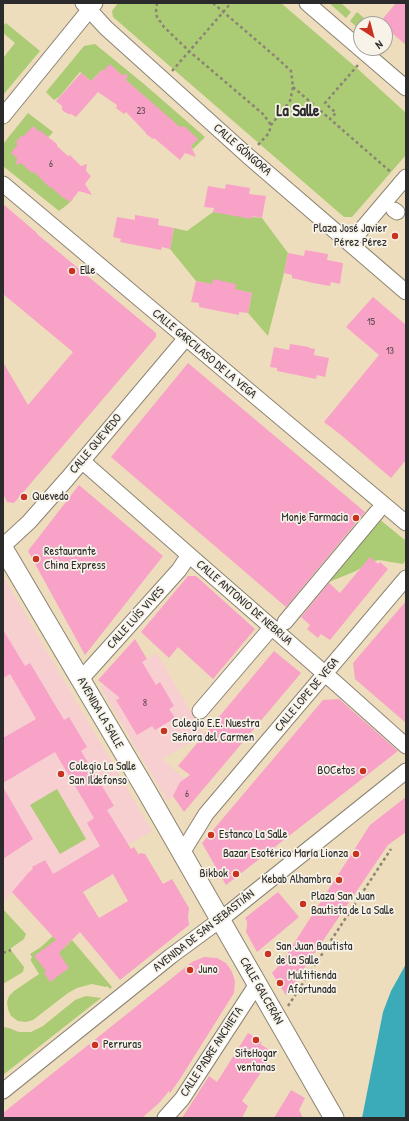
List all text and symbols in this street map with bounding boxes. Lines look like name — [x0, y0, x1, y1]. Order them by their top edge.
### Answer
north arrow — [353, 16, 393, 56]
text: N — [373, 38, 386, 52]
district label: La Salle — [277, 102, 319, 122]
house number: 23 — [136, 105, 146, 117]
street label: CALLE GÓNGORA — [210, 121, 274, 179]
house number: 6 — [49, 158, 53, 170]
place label: Plaza José Javier Pérez Pérez — [313, 222, 387, 250]
marker: Plaza José Javier Pérez Pérez — [390, 231, 400, 241]
place label: Elle — [80, 264, 95, 278]
marker: Elle — [67, 266, 77, 276]
street label: CALLE GARCILASO DE LA VEGA — [149, 306, 259, 402]
house number: 15 — [367, 316, 375, 328]
house number: 13 — [386, 345, 394, 357]
street label: CALLE QUEVEDO — [67, 411, 125, 477]
place label: Quevedo — [32, 490, 69, 504]
marker: Quevedo — [19, 492, 29, 502]
place label: Monje Farmacia — [282, 511, 348, 525]
marker: Monje Farmacia — [351, 513, 361, 523]
place label: Restaurante China Express — [44, 545, 106, 573]
marker: Restaurante China Express — [31, 554, 41, 564]
street label: CALLE ANTONIO DE NEBRIJA — [193, 557, 295, 649]
street label: CALLE LUÍS VIVES — [104, 584, 168, 652]
street label: CALLE LOPE DE VEGA — [272, 655, 342, 735]
street label: AVENIDA LA SALLE — [74, 675, 126, 751]
house number: 8 — [143, 697, 147, 709]
place label: Colegio E.E. Nuestra Señora del Carmen — [172, 717, 260, 745]
marker: Colegio E.E. Nuestra Señora del Carmen — [159, 726, 169, 736]
place label: Colegio La Salle San Ildefonso — [69, 760, 136, 788]
place label: BOCetos — [317, 764, 355, 778]
marker: BOCetos — [358, 766, 368, 776]
marker: Colegio La Salle San Ildefonso — [56, 769, 66, 779]
house number: 6 — [185, 788, 189, 800]
place label: Estanco La Salle — [219, 828, 288, 842]
marker: Estanco La Salle — [206, 830, 216, 840]
place label: Bazar Esotérico María Lionza — [223, 847, 348, 861]
marker: Bazar Esotérico María Lionza — [351, 849, 361, 859]
place label: Bikbok — [199, 867, 228, 881]
marker: Bikbok — [231, 869, 241, 879]
place label: Kebab Alhambra — [261, 873, 331, 887]
marker: Kebab Alhambra — [334, 875, 344, 885]
street label: AVENIDA DE SAN SEBASTIÁN — [150, 887, 258, 975]
place label: Plaza San Juan Bautista de La Salle — [311, 890, 394, 918]
marker: Plaza San Juan Bautista de La Salle — [298, 899, 308, 909]
place label: San Juan Bautista de la Salle — [276, 940, 352, 968]
marker: San Juan Bautista de la Salle — [263, 949, 273, 959]
street label: CALLE GALCERÁN — [236, 955, 286, 1027]
place label: Juno — [198, 963, 217, 977]
marker: Juno — [185, 965, 195, 975]
place label: Multitienda Afortunada — [288, 969, 336, 997]
marker: Multitienda Afortunada — [275, 978, 285, 988]
street label: CALLE PADRE ANCHIETA — [178, 1004, 246, 1100]
marker: SiteHogar ventanas — [251, 1035, 261, 1045]
place label: Perruras — [103, 1038, 142, 1052]
marker: Perruras — [90, 1040, 100, 1050]
place label: SiteHogar ventanas — [235, 1047, 277, 1075]

